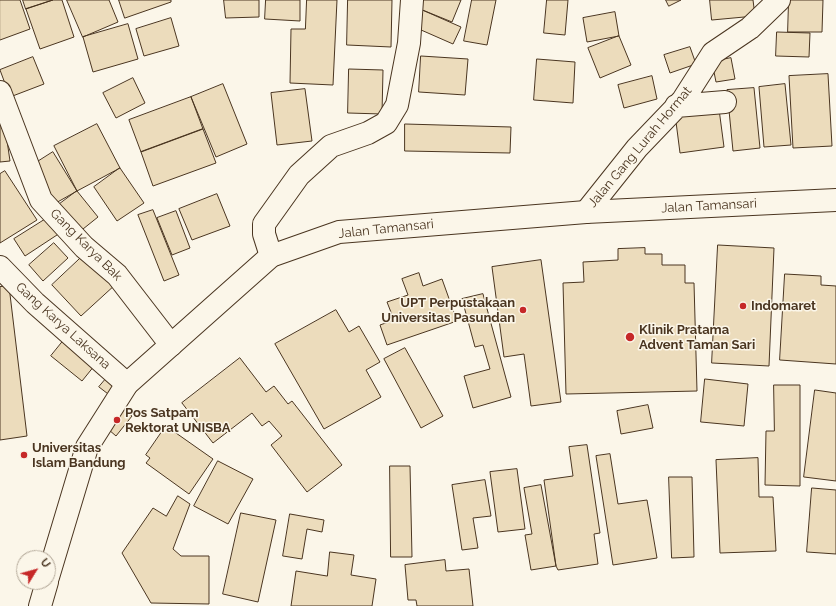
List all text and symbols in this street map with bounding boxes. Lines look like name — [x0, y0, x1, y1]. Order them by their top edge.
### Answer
street label: Jalan Gang Lurah Hormat — [585, 83, 695, 211]
street label: Jalan Tamansari — [661, 196, 757, 216]
street label: Gang Karya Bak — [47, 206, 125, 284]
street label: Jalan Tamansari — [338, 216, 434, 242]
street label: Gang Karya Laksana — [12, 279, 114, 373]
place label: UPT Perpustakaan Universitas Pasundan — [381, 295, 515, 326]
place label: Indomaret — [751, 298, 816, 314]
marker: Indomaret — [738, 301, 748, 311]
marker: UPT Perpustakaan Universitas Pasundan — [518, 305, 528, 315]
place label: Klinik Pratama Advent Taman Sari — [639, 322, 755, 353]
marker: Klinik Pratama Advent Taman Sari — [624, 331, 636, 343]
place label: Pos Satpam Rektorat UNISBA — [125, 405, 230, 436]
marker: Pos Satpam Rektorat UNISBA — [112, 415, 122, 425]
place label: Universitas Islam Bandung — [32, 440, 126, 471]
marker: Universitas Islam Bandung — [19, 450, 29, 460]
north arrow — [16, 550, 56, 590]
text: U — [38, 556, 53, 570]

